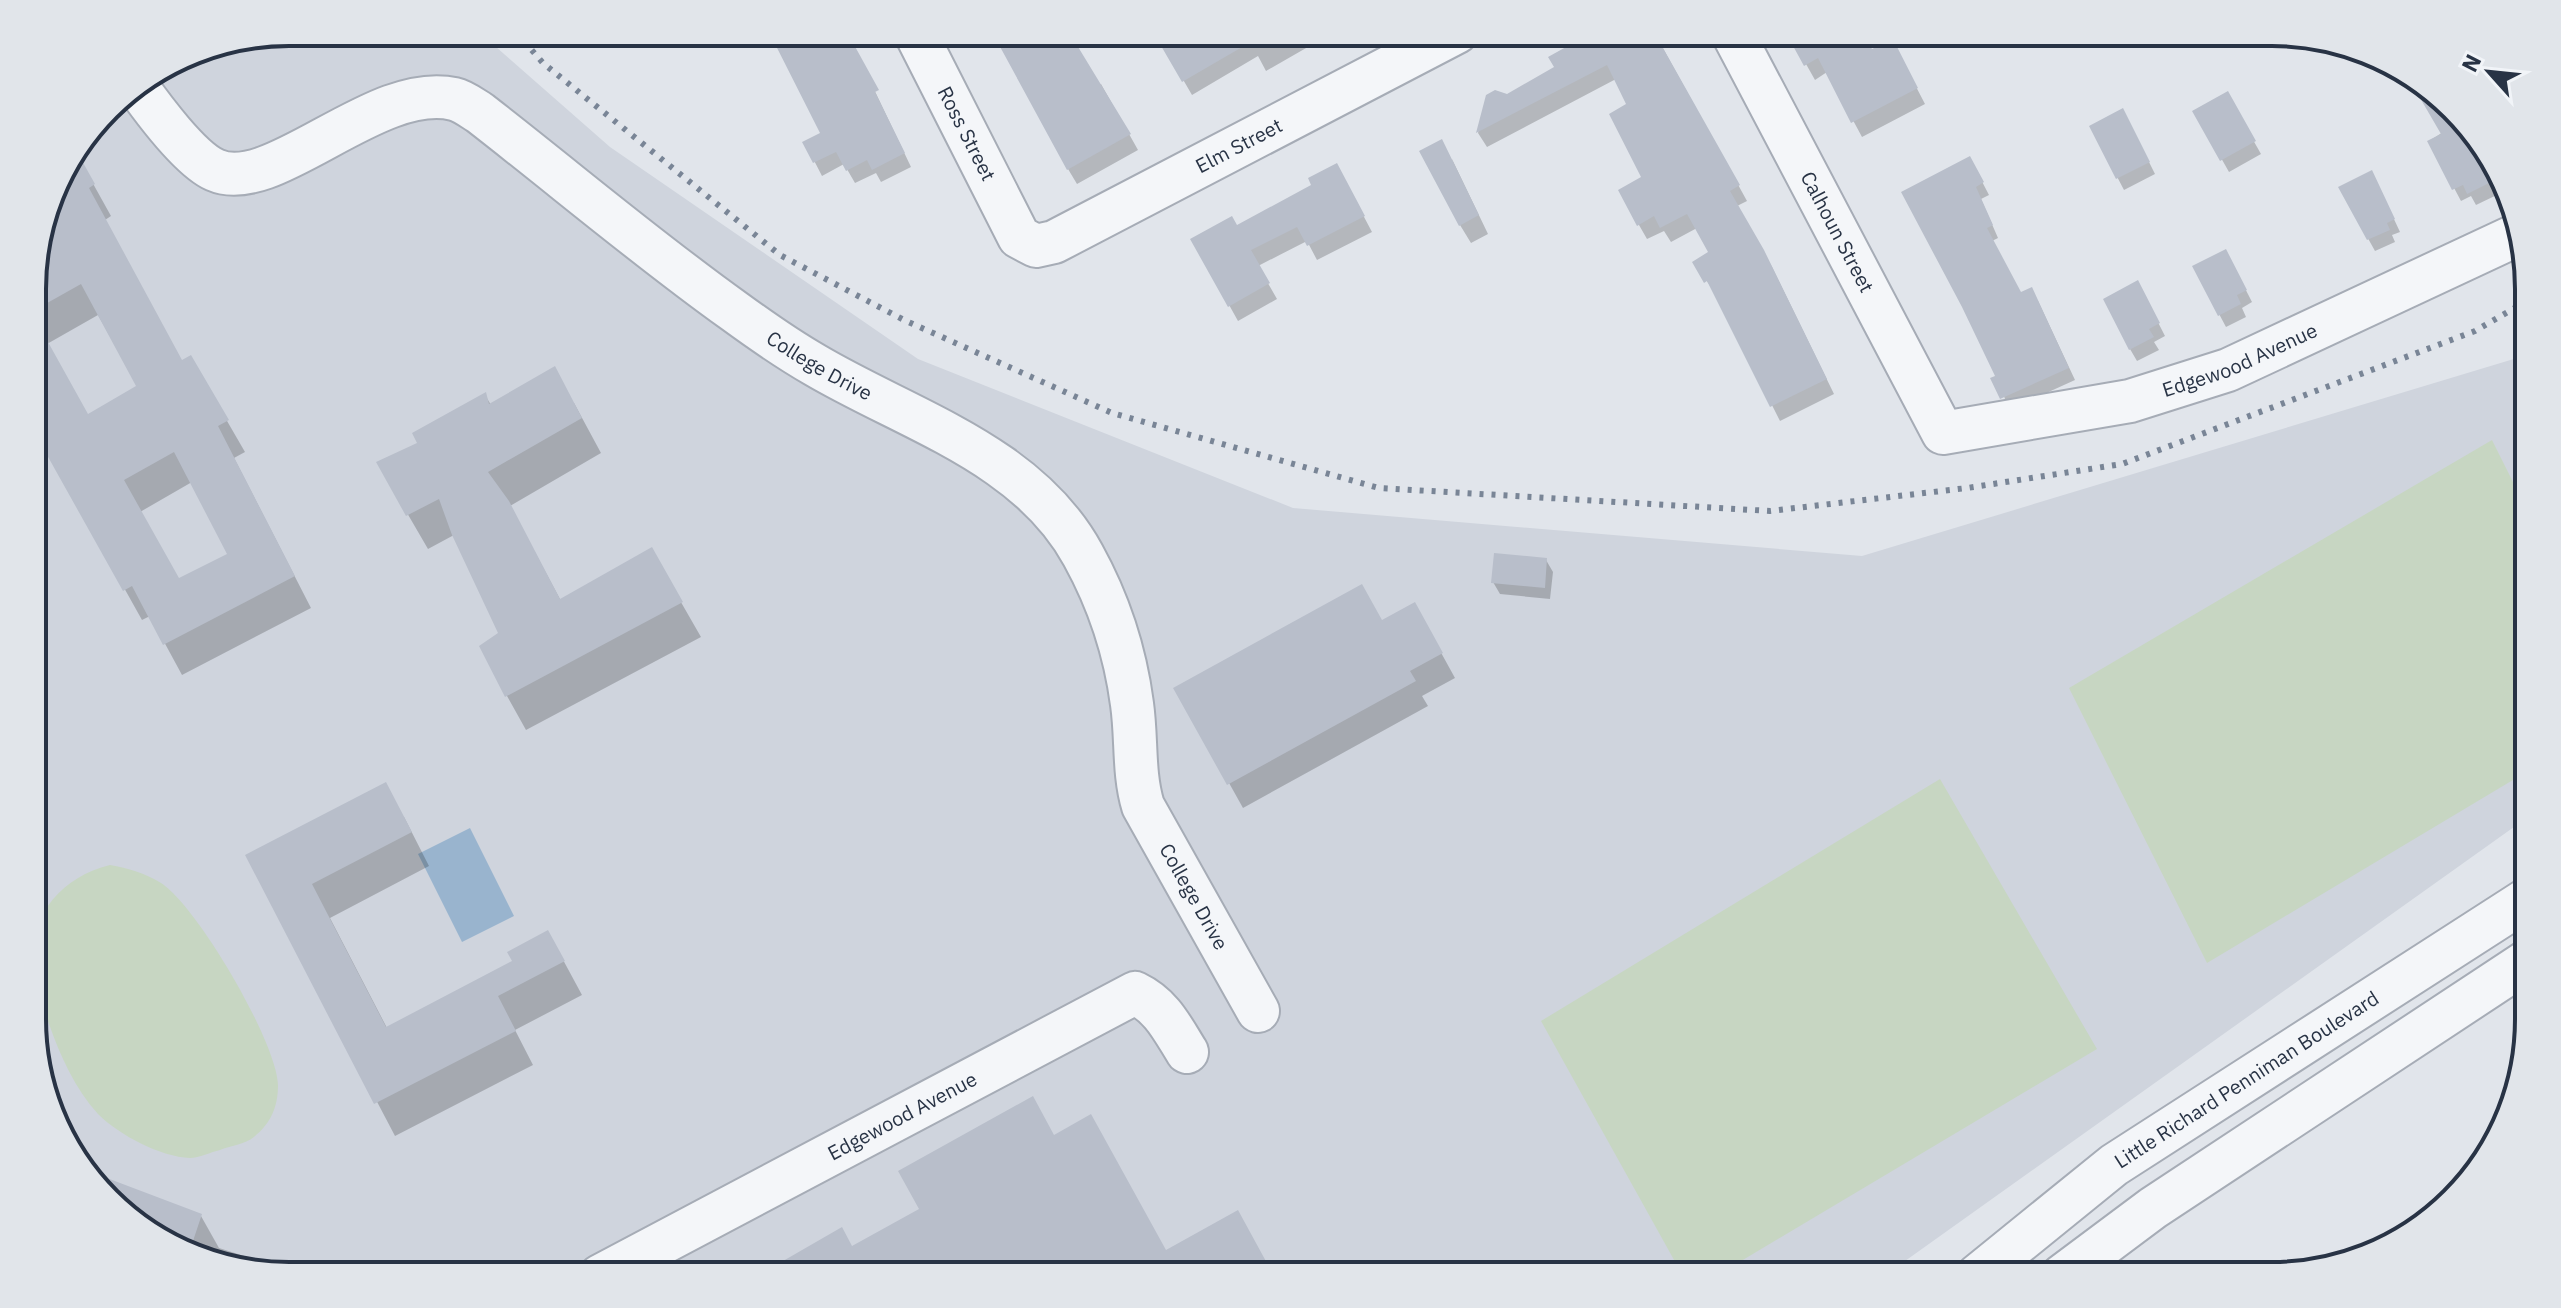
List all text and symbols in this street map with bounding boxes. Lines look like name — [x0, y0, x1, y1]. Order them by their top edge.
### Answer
north arrow — [2449, 32, 2529, 112]
text: N — [2454, 49, 2487, 76]
street label: Ross Street — [932, 82, 1002, 185]
street label: Elm Street — [1191, 111, 1287, 179]
street label: Calhoun Street — [1795, 166, 1881, 297]
street label: Edgewood Avenue — [2159, 316, 2321, 403]
street label: College Drive — [761, 324, 877, 406]
street label: College Drive — [1154, 838, 1235, 954]
street label: Little Richard Penniman Boulevard — [2109, 984, 2384, 1174]
street label: Edgewood Avenue — [823, 1065, 981, 1166]

